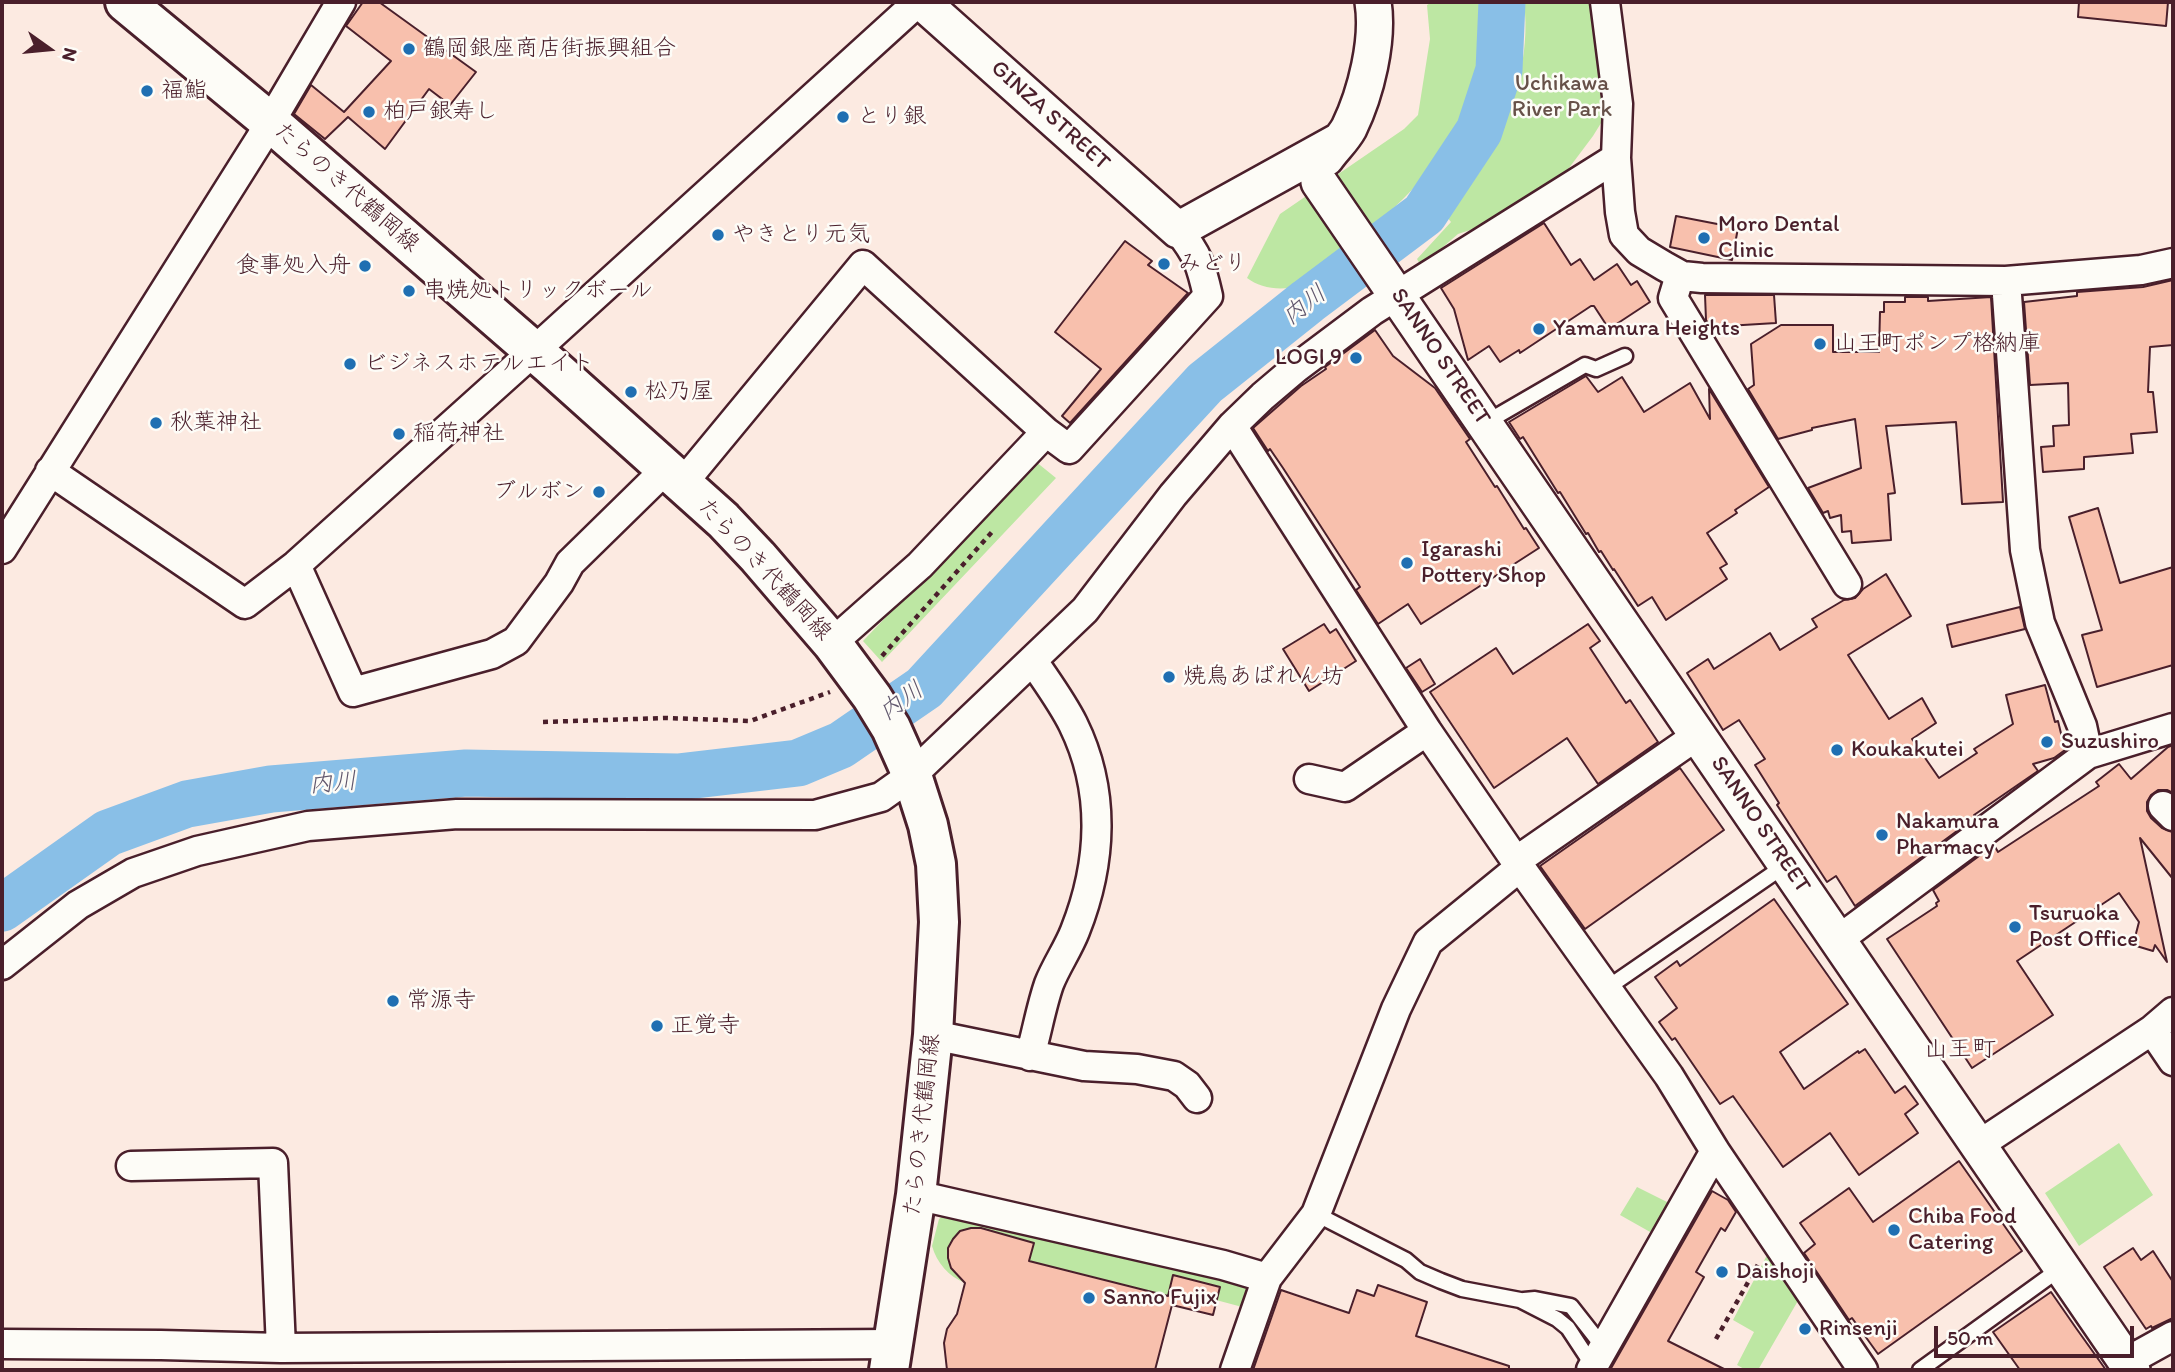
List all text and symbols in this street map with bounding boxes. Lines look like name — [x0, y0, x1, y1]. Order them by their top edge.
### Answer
north arrow — [14, 14, 84, 84]
place label: 鶴岡銀座商店街振興組合 — [423, 35, 676, 63]
marker: 鶴岡銀座商店街振興組合 — [401, 41, 417, 57]
text: N — [57, 45, 83, 64]
street label: GINZA STREET — [984, 55, 1116, 177]
park label: Uchikawa River Park — [1512, 70, 1612, 124]
place label: 福鮨 — [161, 77, 207, 105]
marker: 福鮨 — [139, 83, 155, 99]
place label: 柏戸銀寿し — [383, 98, 498, 126]
place label: とり銀 — [857, 103, 926, 131]
marker: 柏戸銀寿し — [361, 104, 377, 120]
marker: とり銀 — [835, 109, 851, 125]
street label: たらのき代鶴岡線 — [268, 117, 424, 259]
place label: Moro Dental Clinic — [1718, 211, 1839, 265]
place label: やきとり元気 — [732, 221, 870, 249]
marker: やきとり元気 — [710, 227, 726, 243]
marker: Moro Dental Clinic — [1696, 230, 1712, 246]
place label: みどり — [1178, 250, 1247, 278]
place label: 食事処入舟 — [236, 252, 351, 280]
marker: みどり — [1156, 256, 1172, 272]
marker: 食事処入舟 — [357, 258, 373, 274]
place label: 串焼処トリックボール — [423, 277, 653, 305]
water label: 内川 — [1277, 280, 1333, 332]
marker: 串焼処トリックボール — [401, 283, 417, 299]
street label: SANNO STREET — [1384, 283, 1496, 431]
place label: Yamamura Heights — [1553, 315, 1740, 343]
marker: Yamamura Heights — [1531, 321, 1547, 337]
place label: 山王町ポンプ格納庫 — [1834, 330, 2041, 358]
marker: 山王町ポンプ格納庫 — [1812, 336, 1828, 352]
place label: LOGI 9 — [1275, 344, 1342, 372]
place label: ビジネスホテルエイト — [364, 350, 594, 378]
marker: LOGI 9 — [1348, 350, 1364, 366]
marker: ビジネスホテルエイト — [342, 356, 358, 372]
place label: 松乃屋 — [645, 378, 714, 406]
marker: 松乃屋 — [623, 384, 639, 400]
place label: 秋葉神社 — [170, 409, 262, 437]
marker: 秋葉神社 — [148, 415, 164, 431]
place label: 稲荷神社 — [413, 420, 505, 448]
marker: 稲荷神社 — [391, 426, 407, 442]
place label: ブルボン — [493, 478, 585, 506]
marker: ブルボン — [591, 484, 607, 500]
street label: たらのき代鶴岡線 — [691, 493, 837, 647]
place label: Igarashi Pottery Shop — [1421, 536, 1546, 590]
marker: Igarashi Pottery Shop — [1399, 555, 1415, 571]
place label: 焼鳥あばれん坊 — [1183, 663, 1344, 691]
marker: 焼鳥あばれん坊 — [1161, 669, 1177, 685]
water label: 内川 — [874, 676, 930, 728]
place label: Suzushiro — [2061, 728, 2159, 756]
marker: Suzushiro — [2039, 734, 2055, 750]
place label: Koukakutei — [1851, 736, 1964, 764]
marker: Koukakutei — [1829, 742, 1845, 758]
street label: SANNO STREET — [1704, 751, 1816, 899]
water label: 内川 — [308, 768, 358, 800]
place label: Nakamura Pharmacy — [1896, 808, 1999, 862]
marker: Nakamura Pharmacy — [1874, 827, 1890, 843]
place label: Tsuruoka Post Office — [2029, 900, 2138, 954]
marker: Tsuruoka Post Office — [2007, 919, 2023, 935]
place label: 常源寺 — [407, 987, 476, 1015]
marker: 常源寺 — [385, 993, 401, 1009]
place label: 正覚寺 — [671, 1012, 740, 1040]
marker: 正覚寺 — [649, 1018, 665, 1034]
street label: たらのき代鶴岡線 — [900, 1032, 946, 1218]
district label: 山王町 — [1924, 1036, 1996, 1064]
place label: Chiba Food Catering — [1908, 1203, 2017, 1257]
marker: Chiba Food Catering — [1886, 1222, 1902, 1238]
place label: Daishoji — [1736, 1258, 1814, 1286]
marker: Daishoji — [1714, 1264, 1730, 1280]
place label: Sanno Fujix — [1103, 1284, 1217, 1312]
marker: Sanno Fujix — [1081, 1290, 1097, 1306]
scale bar — [1937, 1312, 2136, 1356]
place label: Rinsenji — [1819, 1315, 1897, 1343]
marker: Rinsenji — [1797, 1321, 1813, 1337]
text: 50 m — [1947, 1325, 1993, 1350]

